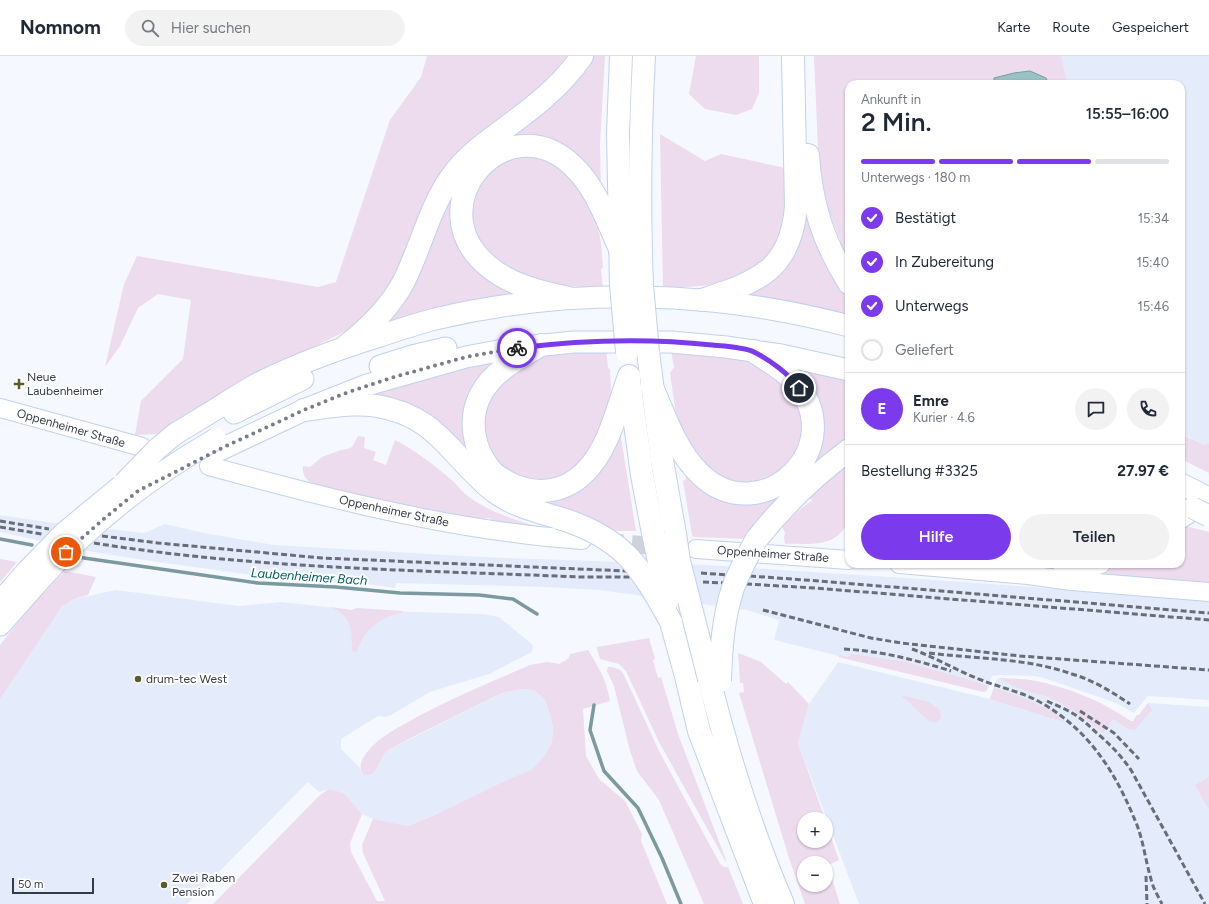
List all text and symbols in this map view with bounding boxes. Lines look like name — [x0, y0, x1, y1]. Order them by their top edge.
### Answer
search box — [125, 10, 405, 46]
text: Nomnom — [20, 16, 101, 39]
icon: search — [139, 17, 161, 39]
text: Hier suchen — [171, 19, 251, 37]
text: Karte — [997, 19, 1030, 36]
text: Route — [1052, 19, 1090, 36]
text: Gespeichert — [1112, 19, 1189, 36]
text: Ankunft in — [861, 92, 921, 107]
text: 15:55–16:00 — [1086, 105, 1169, 123]
text: 2 Min. — [861, 106, 932, 138]
text: Unterwegs · 180 m — [861, 170, 970, 185]
icon: check — [861, 207, 883, 229]
text: Bestätigt — [895, 209, 956, 227]
text: 15:34 — [1138, 211, 1169, 226]
icon: check — [861, 251, 883, 273]
text: In Zubereitung — [895, 253, 994, 271]
text: 15:40 — [1136, 255, 1169, 270]
icon: check — [861, 295, 883, 317]
text: Unterwegs — [895, 297, 968, 315]
text: 15:46 — [1137, 299, 1169, 314]
courier — [497, 328, 537, 368]
icon: bike — [506, 337, 528, 359]
text: Geliefert — [895, 341, 954, 359]
place label: Neue Laubenheimer — [27, 370, 103, 398]
pin — [782, 371, 816, 405]
icon: home — [788, 377, 810, 399]
marker: Neue Laubenheimer — [14, 379, 24, 389]
button: chat — [1075, 388, 1117, 430]
button: phone — [1127, 388, 1169, 430]
text: Emre — [913, 392, 949, 410]
text: E — [878, 400, 886, 418]
street label: Oppenheimer Straße — [15, 406, 127, 450]
text: Kurier · 4.6 — [913, 410, 975, 425]
text: Bestellung #3325 — [861, 462, 978, 480]
text: 27.97 € — [1117, 462, 1169, 480]
street label: Oppenheimer Straße — [338, 493, 451, 530]
button: Hilfe — [861, 514, 1011, 560]
button: Teilen — [1019, 514, 1169, 560]
pin — [49, 535, 83, 569]
icon: bag — [55, 541, 77, 563]
street label: Oppenheimer Straße — [717, 543, 830, 565]
water label: Laubenheimer Bach — [250, 565, 368, 588]
place label: drum-tec West — [146, 672, 228, 686]
marker: drum-tec West — [133, 674, 143, 684]
map controls — [797, 812, 833, 892]
button: + — [797, 812, 833, 848]
button: − — [797, 856, 833, 892]
place label: Zwei Raben Pension — [172, 871, 235, 899]
scale bar — [12, 876, 94, 895]
text: 50 m — [18, 878, 43, 891]
marker: Zwei Raben Pension — [159, 880, 169, 890]

